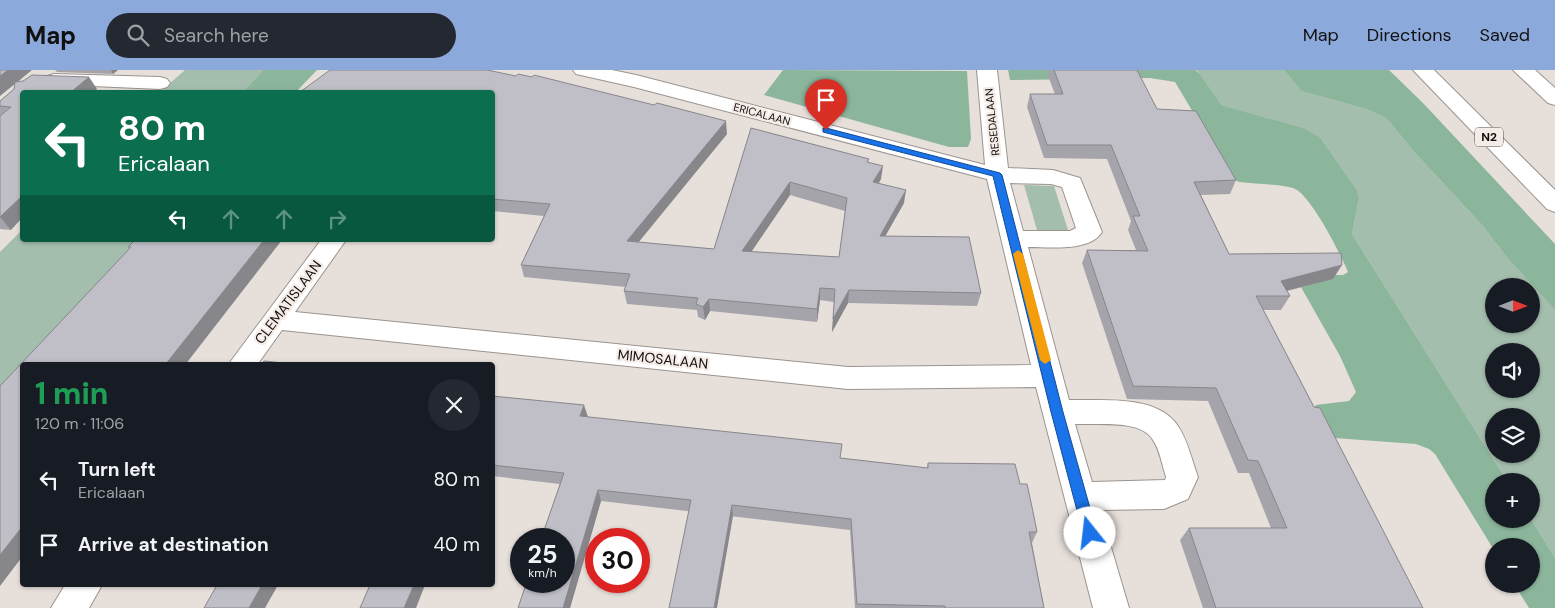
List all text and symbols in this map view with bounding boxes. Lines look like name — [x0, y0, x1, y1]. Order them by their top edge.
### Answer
search box — [106, 13, 456, 58]
text: Map — [25, 20, 76, 51]
icon: search — [124, 21, 152, 49]
text: Search here — [164, 23, 269, 48]
text: Map — [1303, 23, 1339, 47]
text: Directions — [1367, 23, 1452, 47]
text: Saved — [1480, 23, 1530, 47]
pin — [805, 79, 847, 130]
icon: arrive — [812, 86, 840, 114]
street label: RESEDALAAN — [982, 88, 1002, 156]
street label: ERICALAAN — [732, 100, 792, 128]
text: 80 m — [118, 105, 206, 151]
icon: left — [35, 110, 100, 175]
road number: N2 — [1475, 128, 1503, 146]
text: Ericalaan — [118, 149, 210, 178]
icon: left — [164, 205, 192, 233]
icon: ahead — [217, 205, 245, 233]
icon: ahead — [270, 205, 298, 233]
icon: right — [323, 205, 351, 233]
street label: CLEMATISLAAN — [251, 257, 325, 347]
north arrow — [1485, 278, 1540, 332]
map controls — [1485, 278, 1540, 593]
button: sound — [1485, 343, 1540, 398]
street label: MIMOSALAAN — [617, 345, 709, 373]
text: 1 min — [35, 374, 108, 413]
button: close — [428, 379, 480, 431]
button: layers — [1485, 408, 1540, 463]
text: 120 m · 11:06 — [35, 413, 124, 434]
text: Turn left — [78, 457, 156, 482]
icon: left — [35, 466, 63, 494]
text: 80 m — [433, 467, 480, 492]
button: + — [1485, 473, 1540, 528]
text: Ericalaan — [78, 482, 145, 503]
position arrow — [1063, 506, 1115, 558]
speed limit sign: 30 — [585, 528, 650, 593]
icon: arrive — [35, 531, 63, 559]
text: Arrive at destination — [78, 532, 269, 557]
text: 40 m — [433, 532, 480, 557]
text: 25 — [528, 538, 557, 571]
button: − — [1485, 538, 1540, 593]
text: km/h — [528, 565, 557, 581]

